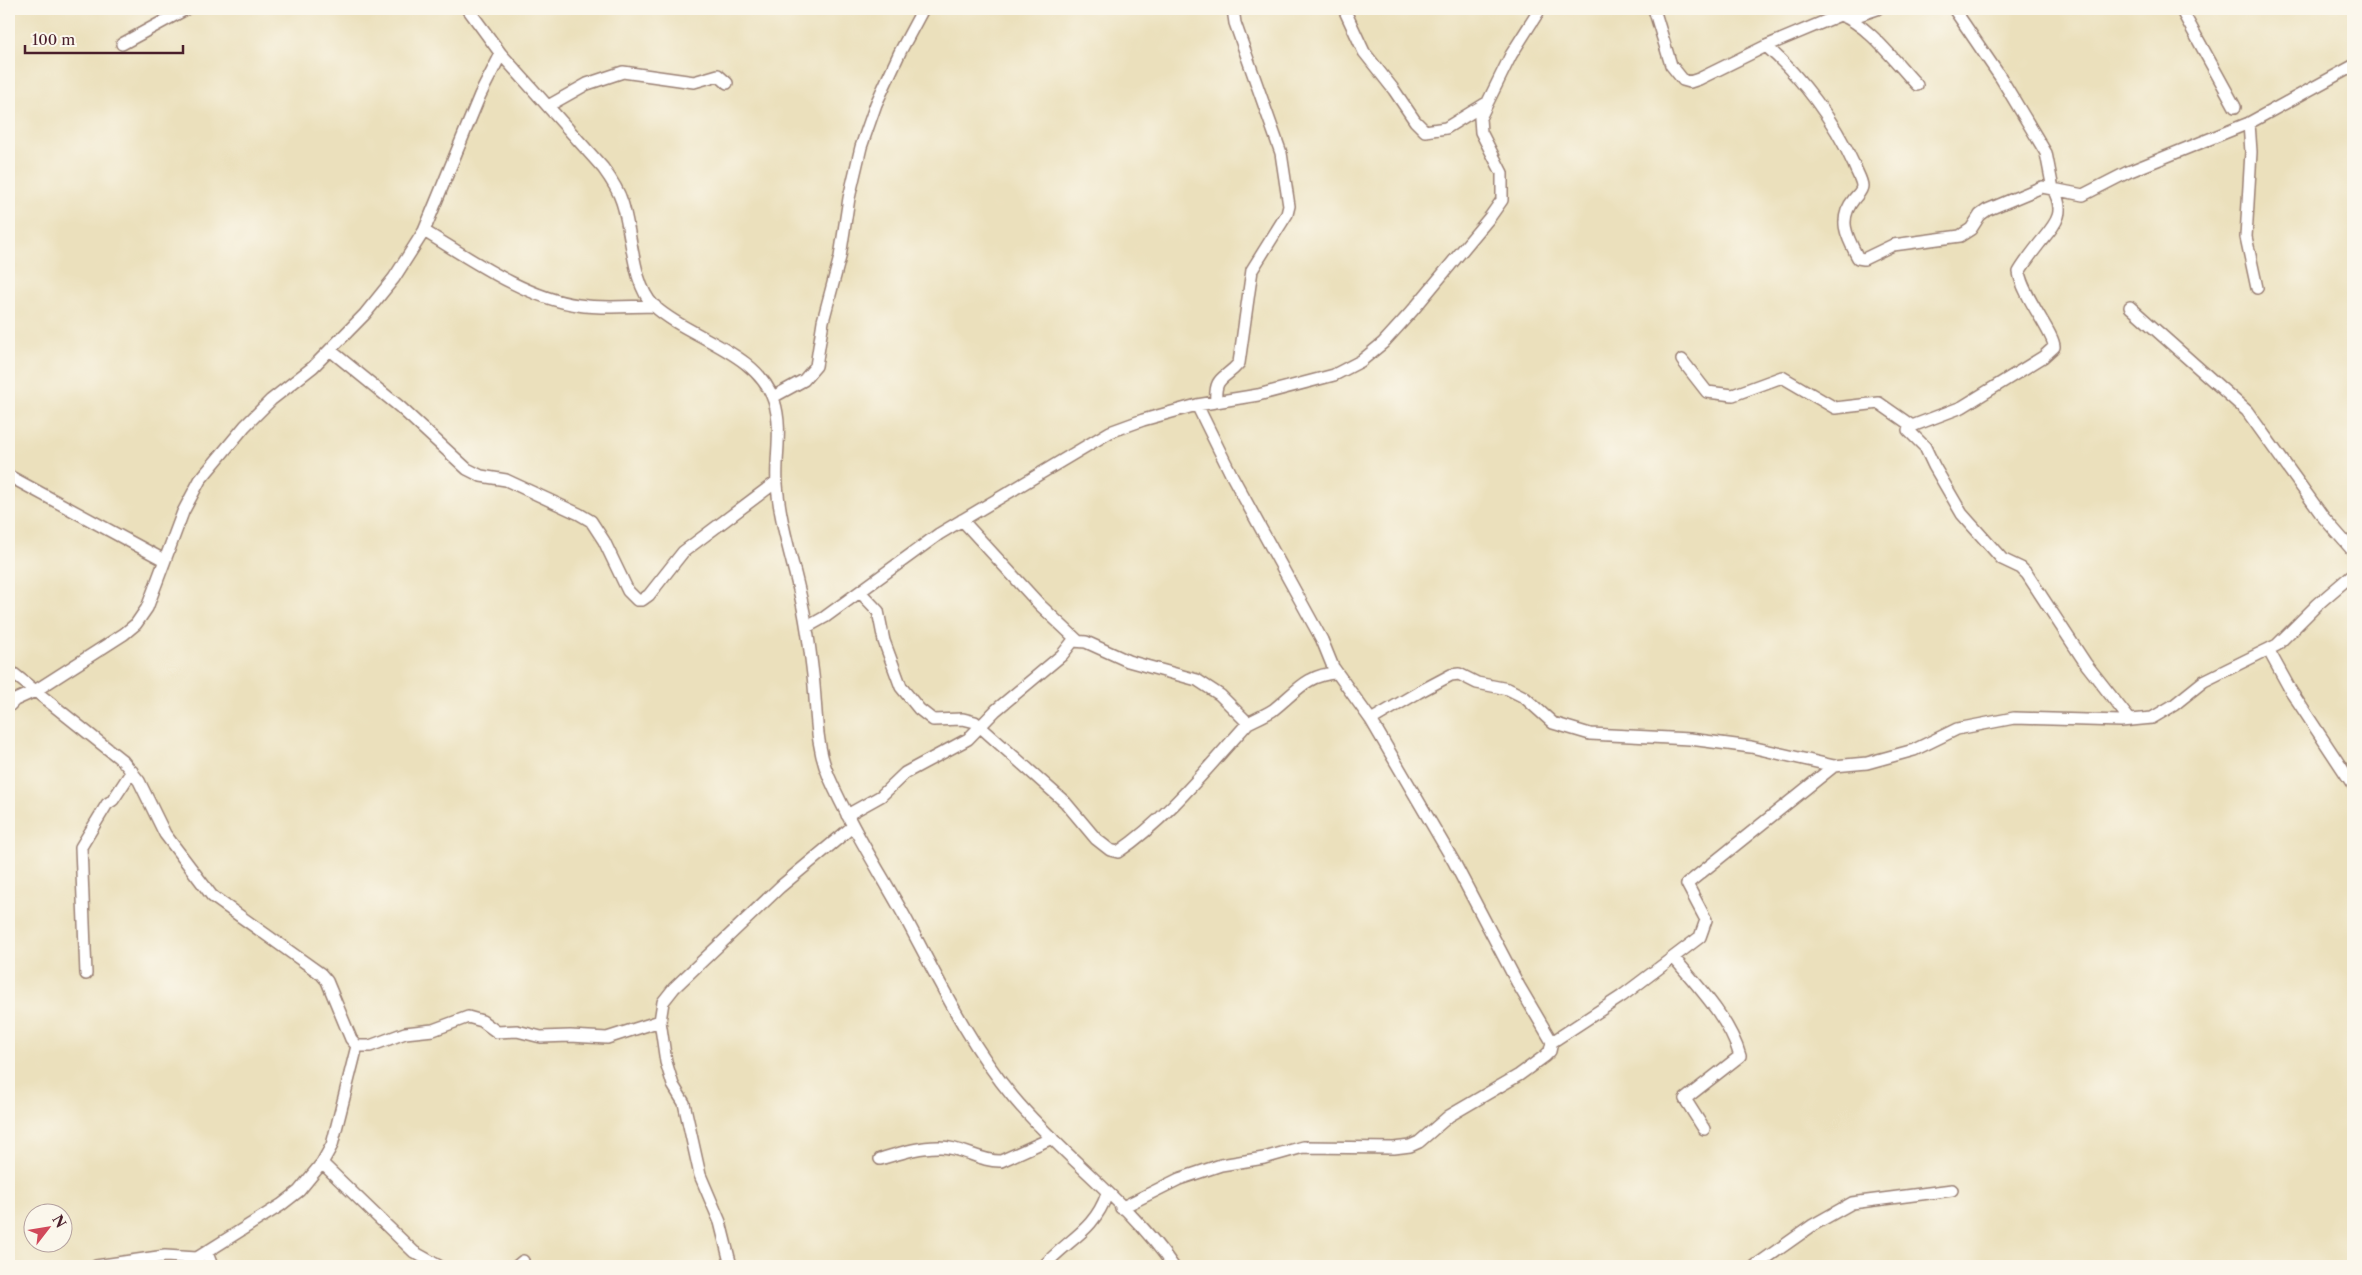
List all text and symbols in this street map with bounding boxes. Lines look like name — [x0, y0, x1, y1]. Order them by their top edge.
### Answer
scale bar — [25, 22, 182, 54]
text: 100 m — [32, 30, 75, 49]
north arrow — [22, 1202, 72, 1252]
text: N — [48, 1211, 70, 1231]

